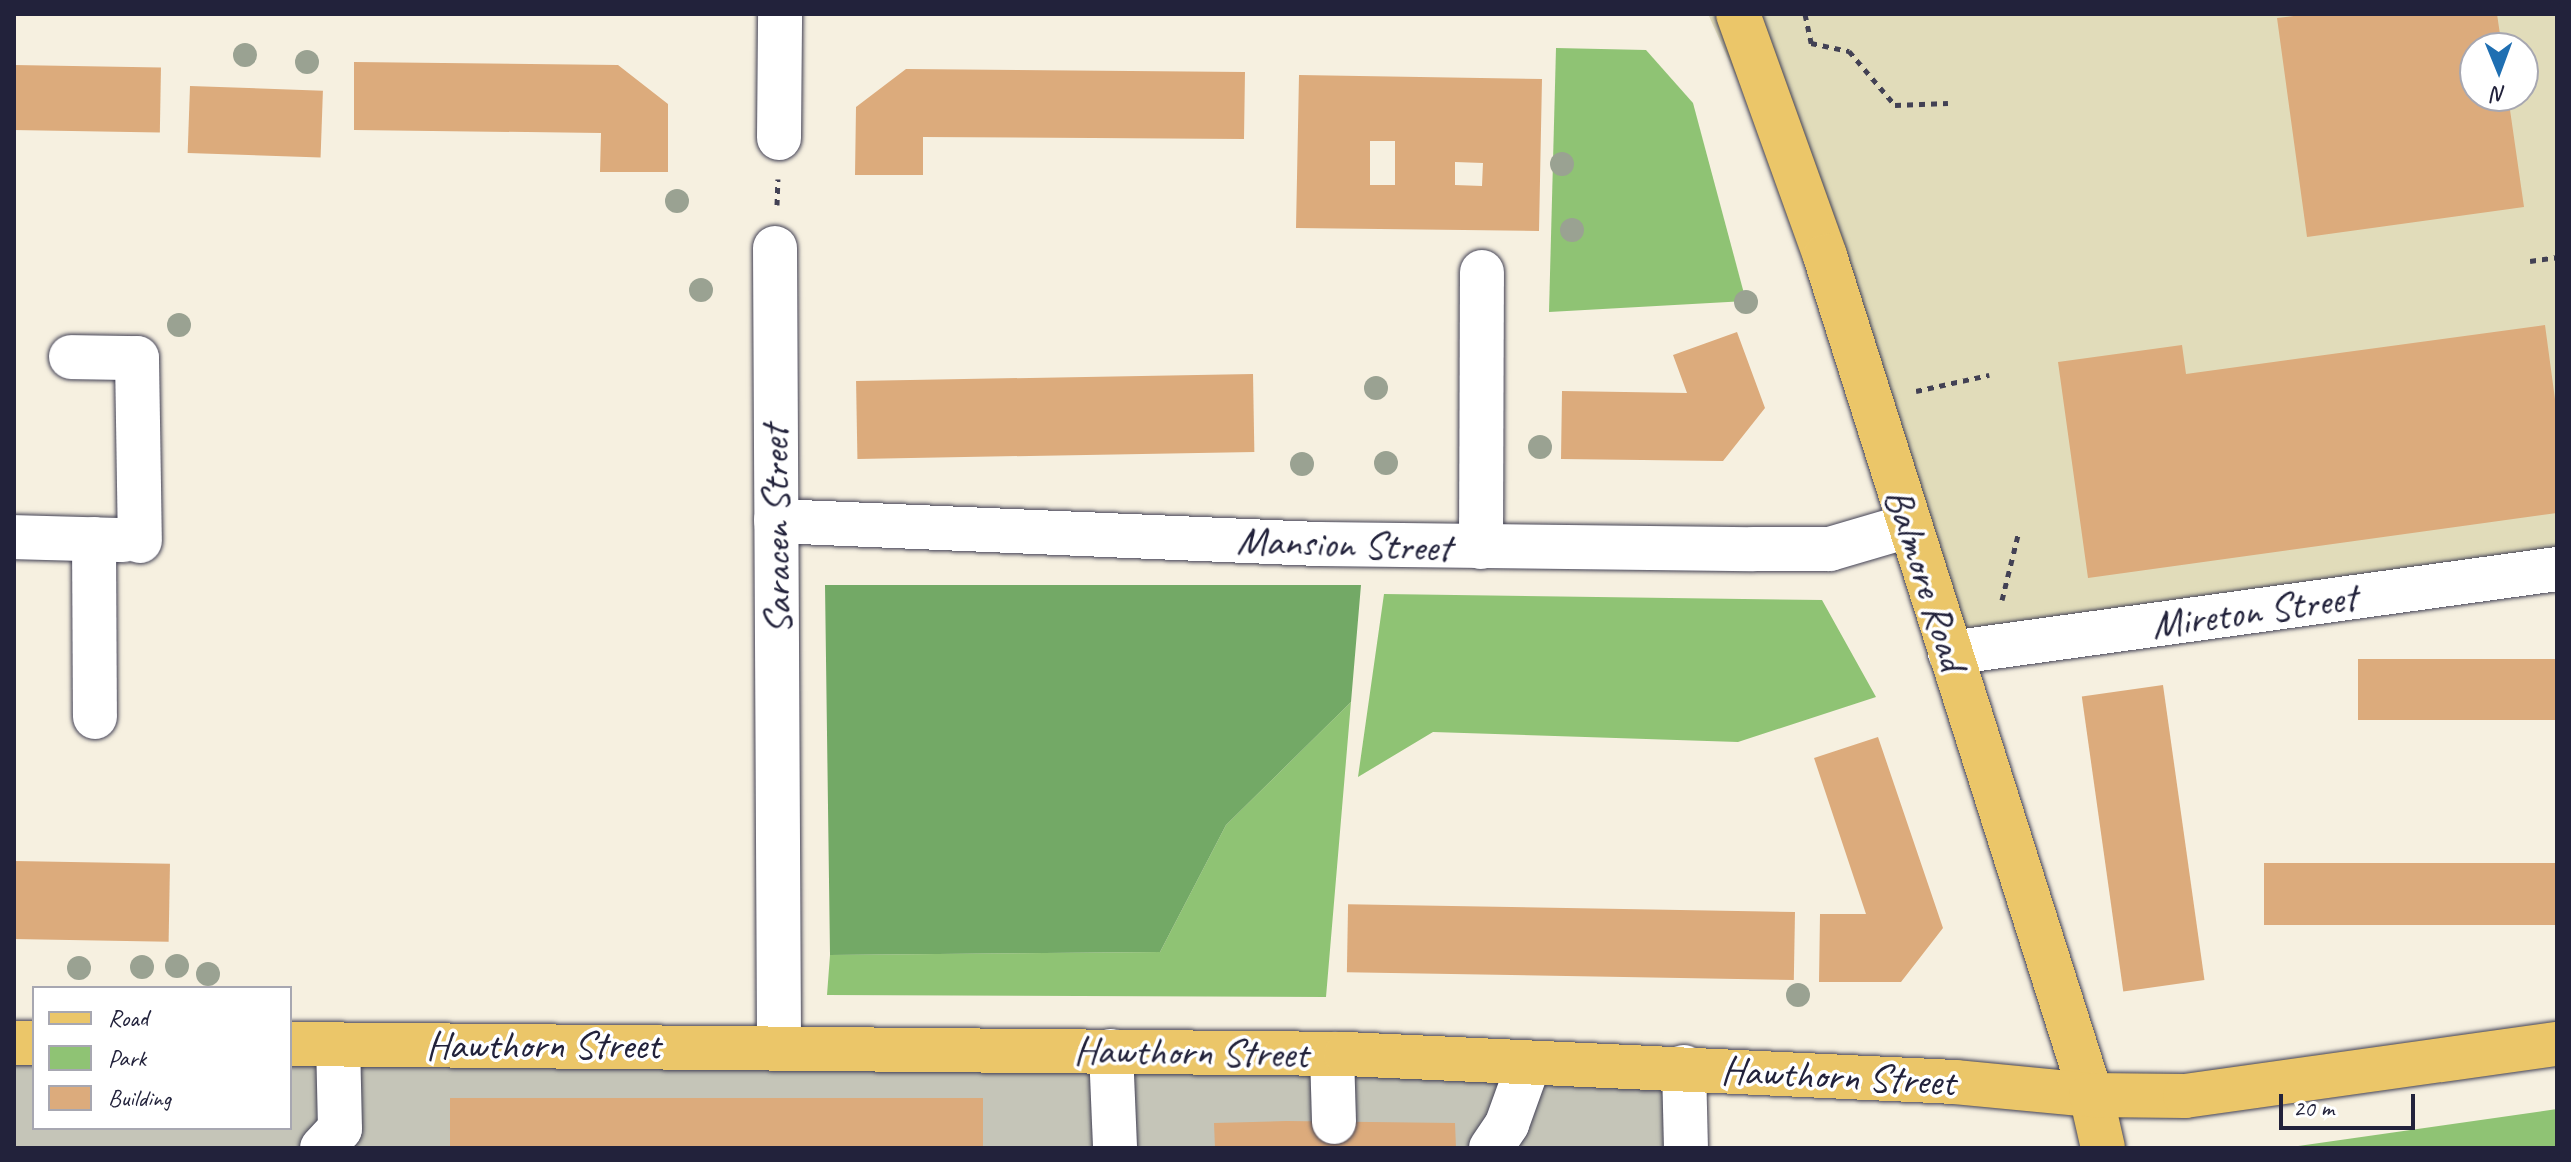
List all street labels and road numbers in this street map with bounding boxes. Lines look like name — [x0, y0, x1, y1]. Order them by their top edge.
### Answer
street label: Saracen Street — [750, 425, 802, 635]
street label: Balmore Road — [1874, 482, 1978, 676]
street label: Mansion Street — [1236, 516, 1452, 572]
street label: Mireton Street — [2149, 573, 2359, 649]
street label: Hawthorn Street — [426, 1021, 660, 1069]
street label: Hawthorn Street — [1073, 1026, 1309, 1078]
street label: Hawthorn Street — [1719, 1046, 1957, 1106]

